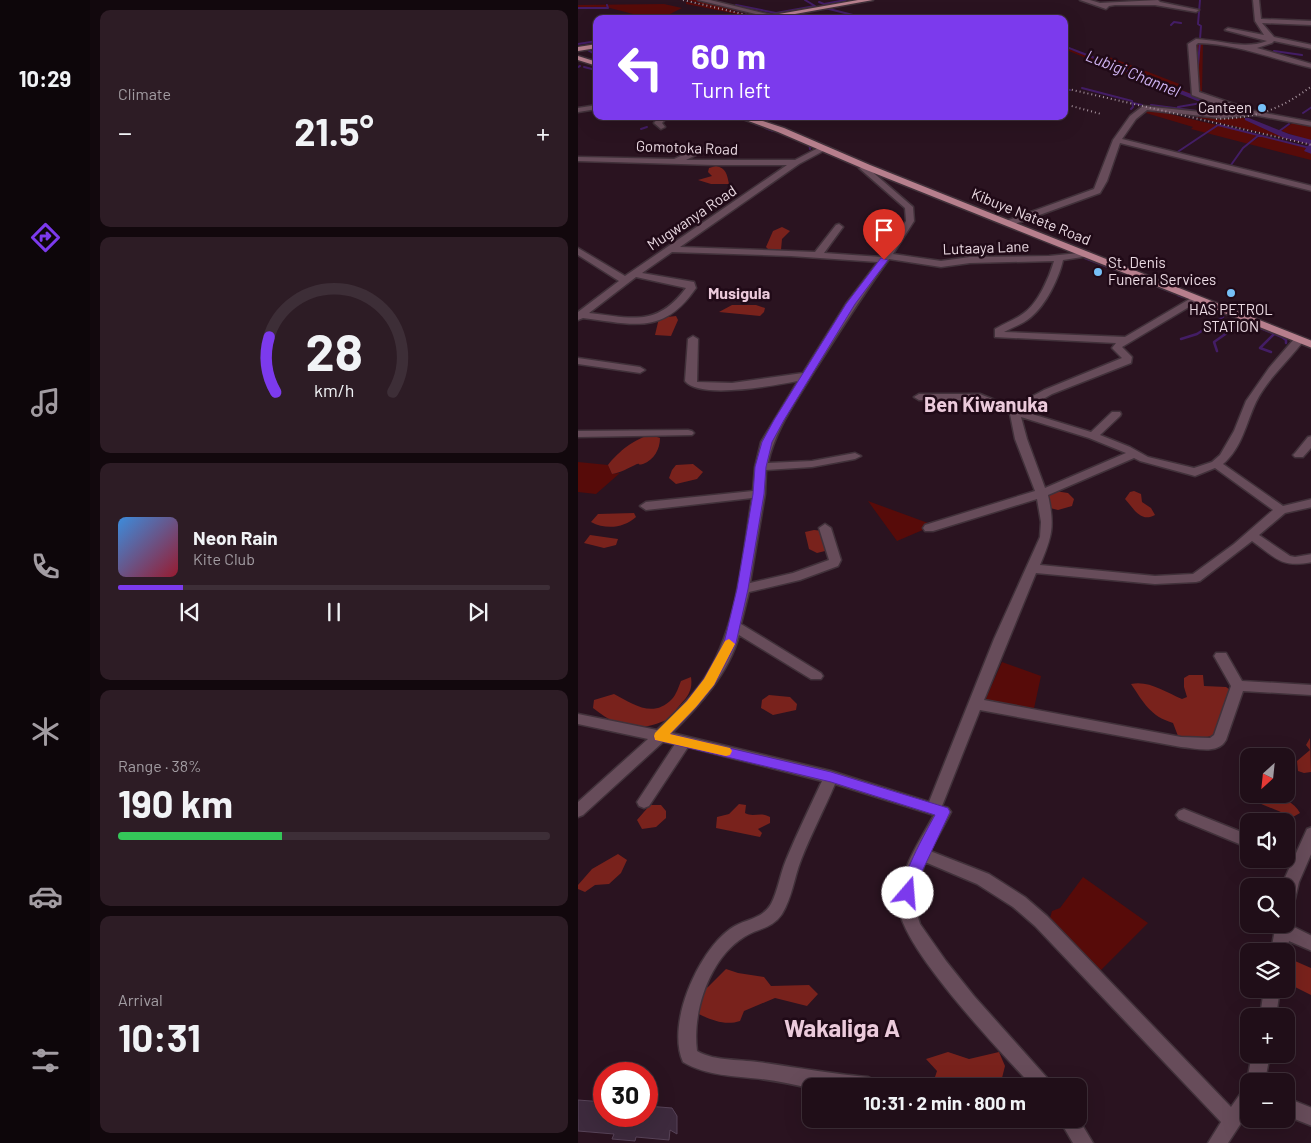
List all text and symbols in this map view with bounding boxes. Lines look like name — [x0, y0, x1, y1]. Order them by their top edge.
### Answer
text: 60 m — [691, 34, 766, 76]
icon: left — [608, 35, 673, 100]
water label: Lubigi Channel — [1083, 45, 1183, 100]
text: 10:29 — [19, 65, 71, 91]
text: Turn left — [691, 76, 771, 102]
text: Climate — [118, 84, 171, 103]
place label: Canteen — [1198, 98, 1252, 116]
marker: Canteen — [1256, 102, 1268, 114]
text: 21.5° — [294, 108, 374, 154]
text: − — [118, 115, 132, 149]
text: + — [536, 115, 550, 149]
street label: Gomotoka Road — [636, 136, 739, 158]
street label: Mugwanya Road — [643, 181, 739, 254]
street label: Kibuye Natete Road — [969, 184, 1094, 248]
pin — [863, 209, 905, 260]
icon: arrive — [870, 216, 898, 244]
icon: directions — [28, 220, 63, 255]
street label: Lutaaya Lane — [942, 236, 1030, 258]
place label: St. Denis Funeral Services — [1108, 253, 1216, 288]
marker: St. Denis Funeral Services — [1092, 266, 1104, 278]
district label: Musigula — [708, 283, 770, 302]
marker: HAS PETROL STATION — [1225, 287, 1237, 299]
place label: HAS PETROL STATION — [1189, 300, 1273, 335]
text: 28 — [305, 319, 363, 381]
text: km/h — [314, 379, 354, 401]
icon: music — [28, 385, 63, 420]
district label: Ben Kiwanuka — [924, 392, 1048, 416]
text: Neon Rain — [193, 526, 278, 549]
icon: phone — [28, 549, 63, 584]
text: Kite Club — [193, 549, 255, 568]
icon: previous — [176, 598, 204, 626]
icon: pause — [320, 598, 348, 626]
icon: next — [464, 598, 492, 626]
icon: climate — [28, 714, 63, 749]
north arrow — [1240, 748, 1296, 802]
map controls — [1240, 748, 1295, 1128]
text: Range · 38% — [118, 756, 202, 775]
text: 190 km — [118, 780, 233, 826]
button: sound — [1240, 813, 1295, 868]
position arrow — [881, 866, 933, 918]
button: search — [1240, 878, 1295, 933]
icon: car — [28, 879, 63, 914]
button: layers — [1240, 943, 1295, 998]
text: Arrival — [118, 990, 163, 1009]
button: + — [1240, 1008, 1295, 1063]
district label: Wakaliga A — [784, 1013, 900, 1042]
text: 10:31 — [118, 1014, 201, 1060]
icon: filters — [28, 1043, 63, 1078]
speed limit sign: 30 — [593, 1062, 658, 1127]
button: − — [1240, 1073, 1295, 1128]
text: 10:31 · 2 min · 800 m — [863, 1091, 1026, 1114]

